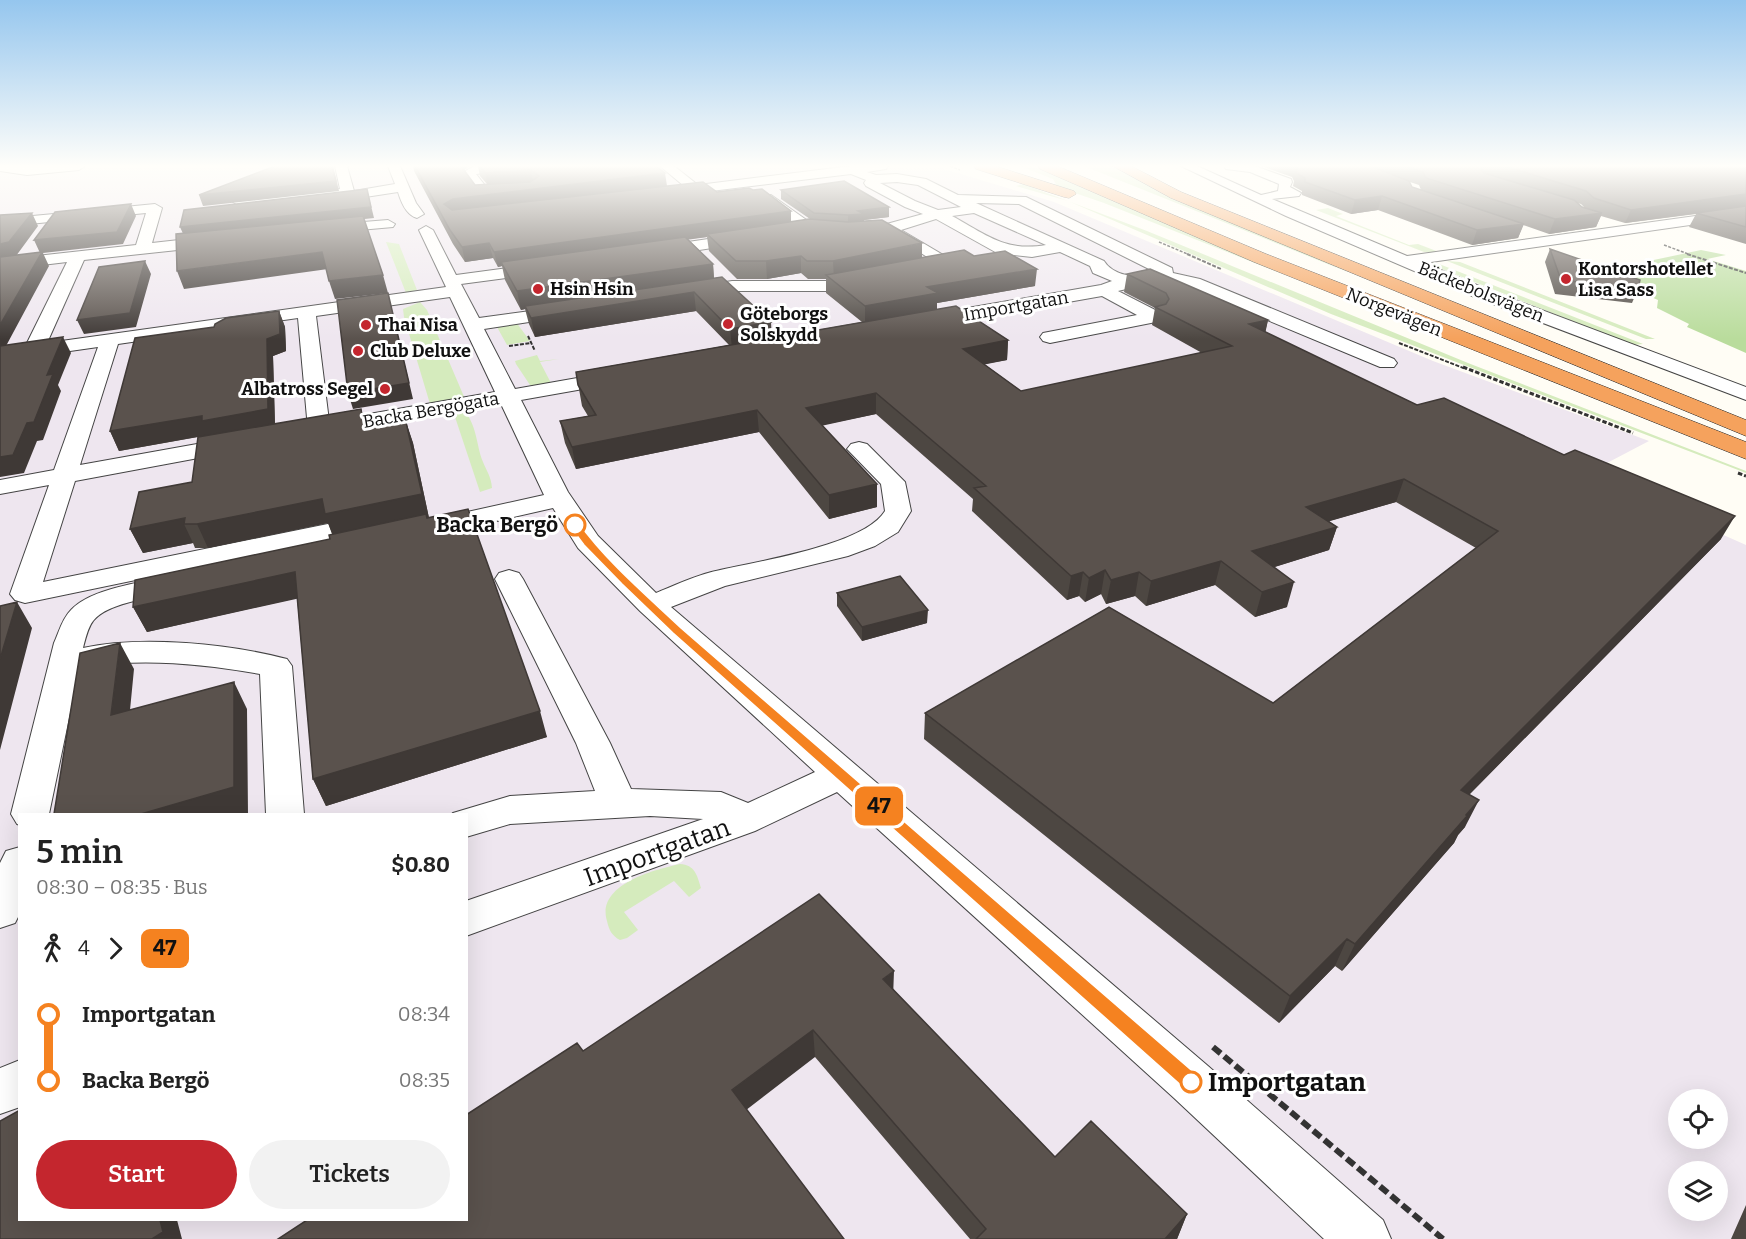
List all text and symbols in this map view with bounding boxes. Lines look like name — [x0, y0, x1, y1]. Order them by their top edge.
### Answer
street label: Bäckebolsvägen — [1415, 257, 1548, 327]
place label: Kontorshotellet Lisa Sass — [1578, 258, 1713, 301]
marker: Kontorshotellet Lisa Sass — [1559, 272, 1573, 286]
place label: Hsin Hsin — [550, 278, 634, 300]
marker: Hsin Hsin — [531, 282, 545, 296]
street label: Norgevägen — [1343, 283, 1446, 341]
street label: Importgatan — [962, 286, 1071, 326]
place label: Göteborgs Solskydd — [740, 303, 828, 346]
place label: Thai Nisa — [378, 314, 458, 336]
marker: Göteborgs Solskydd — [721, 317, 735, 331]
marker: Thai Nisa — [359, 318, 373, 332]
place label: Club Deluxe — [370, 340, 471, 362]
marker: Club Deluxe — [351, 344, 365, 358]
place label: Albatross Segel — [241, 378, 373, 400]
marker: Albatross Segel — [378, 382, 392, 396]
street label: Backa Bergögata — [361, 387, 501, 433]
place label: Backa Bergö — [436, 512, 558, 538]
marker: Backa Bergö — [564, 514, 586, 536]
line badge: 47 — [852, 786, 906, 826]
text: 47 — [867, 793, 891, 819]
street label: Importgatan — [580, 812, 735, 893]
text: 5 min — [36, 832, 123, 872]
text: $0.80 — [391, 851, 450, 878]
text: 08:30 – 08:35 · Bus — [36, 875, 208, 899]
icon: walk — [36, 932, 69, 965]
icon: forward — [99, 932, 132, 965]
text: 47 — [153, 935, 177, 961]
text: 4 — [78, 936, 90, 960]
text: Importgatan — [82, 1001, 215, 1028]
text: 08:34 — [398, 1002, 450, 1026]
text: Backa Bergö — [82, 1067, 210, 1094]
place label: Importgatan — [1208, 1067, 1366, 1098]
text: 08:35 — [399, 1068, 450, 1092]
marker: Importgatan — [1180, 1071, 1202, 1093]
map controls — [1668, 1089, 1728, 1221]
button: locate — [1668, 1089, 1728, 1149]
button: Start — [36, 1140, 237, 1209]
button: Tickets — [249, 1140, 450, 1209]
button: layers — [1668, 1161, 1728, 1221]

